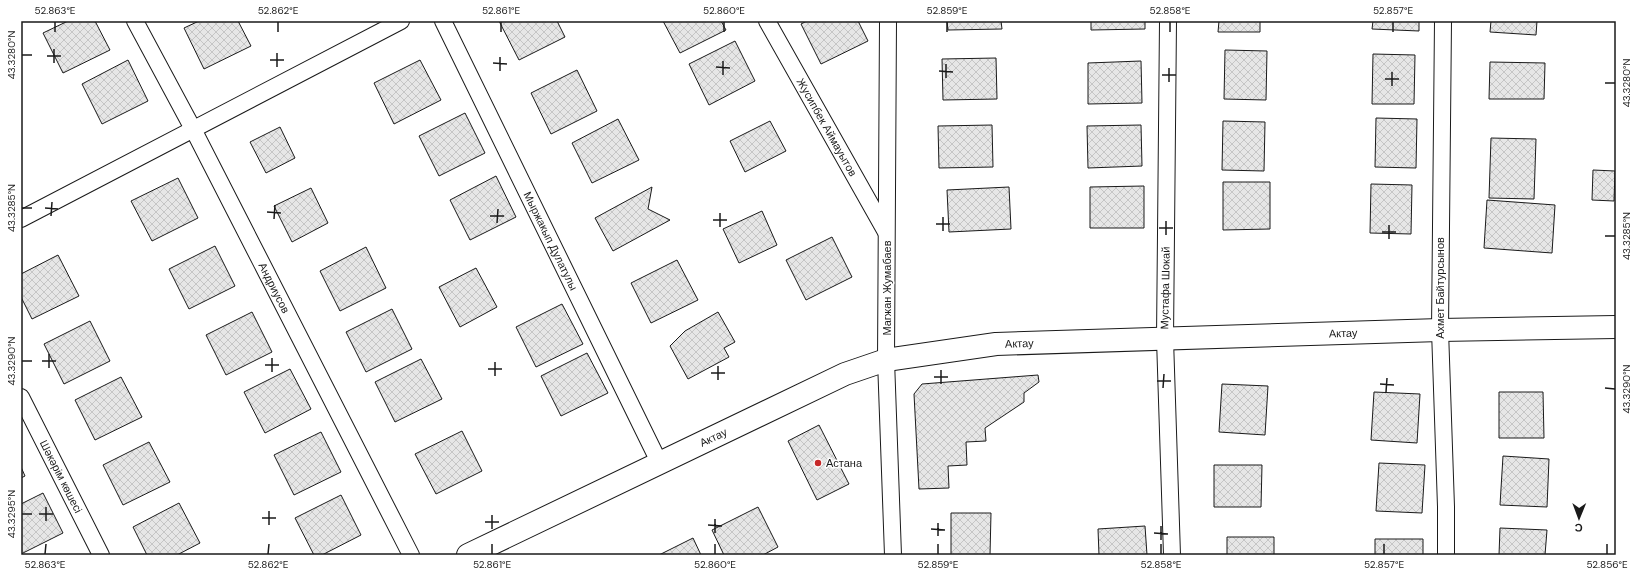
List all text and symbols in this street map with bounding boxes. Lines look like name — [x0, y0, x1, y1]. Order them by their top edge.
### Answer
text: 52.863°E — [34, 4, 76, 17]
text: 52.862°E — [258, 4, 299, 17]
text: 52.861°E — [482, 4, 520, 17]
text: 52.860°E — [703, 4, 745, 17]
text: 52.859°E — [927, 4, 968, 17]
text: 52.858°E — [1149, 4, 1191, 17]
text: 52.857°E — [1373, 4, 1413, 17]
text: 43.3280°N — [5, 31, 18, 79]
text: 43.3280°N — [1620, 59, 1633, 107]
street label: Жусипбек Аймауытов — [794, 76, 860, 179]
text: 43.3285°N — [5, 184, 18, 232]
street label: Мыржакып Дулатулы — [521, 189, 581, 293]
text: 43.3285°N — [1620, 212, 1633, 260]
street label: Ахмет Байтурсынов — [1433, 237, 1447, 339]
street label: Магжан Жумабаев — [880, 240, 894, 336]
street label: Мустафа Шокай — [1157, 246, 1173, 330]
street label: Андриусов — [255, 260, 293, 316]
street label: Актау — [1329, 326, 1358, 341]
text: 43.3290°N — [5, 336, 18, 386]
street label: Актау — [1005, 336, 1034, 351]
text: 43.3290°N — [1620, 364, 1633, 414]
street label: Актау — [697, 425, 730, 450]
street label: Шәкәрім көшесі — [37, 438, 86, 515]
place label: Астана — [826, 456, 863, 470]
marker: Астана — [813, 458, 823, 468]
text: 43.3295°N — [5, 490, 18, 538]
north arrow — [1559, 498, 1599, 538]
text: С — [1575, 521, 1583, 535]
text: 52.863°E — [24, 558, 66, 571]
text: 52.862°E — [248, 558, 289, 571]
text: 52.861°E — [473, 558, 511, 571]
text: 52.860°E — [694, 558, 736, 571]
text: 52.859°E — [918, 558, 959, 571]
text: 52.858°E — [1140, 558, 1182, 571]
text: 52.857°E — [1364, 558, 1404, 571]
text: 52.856°E — [1586, 558, 1628, 571]

